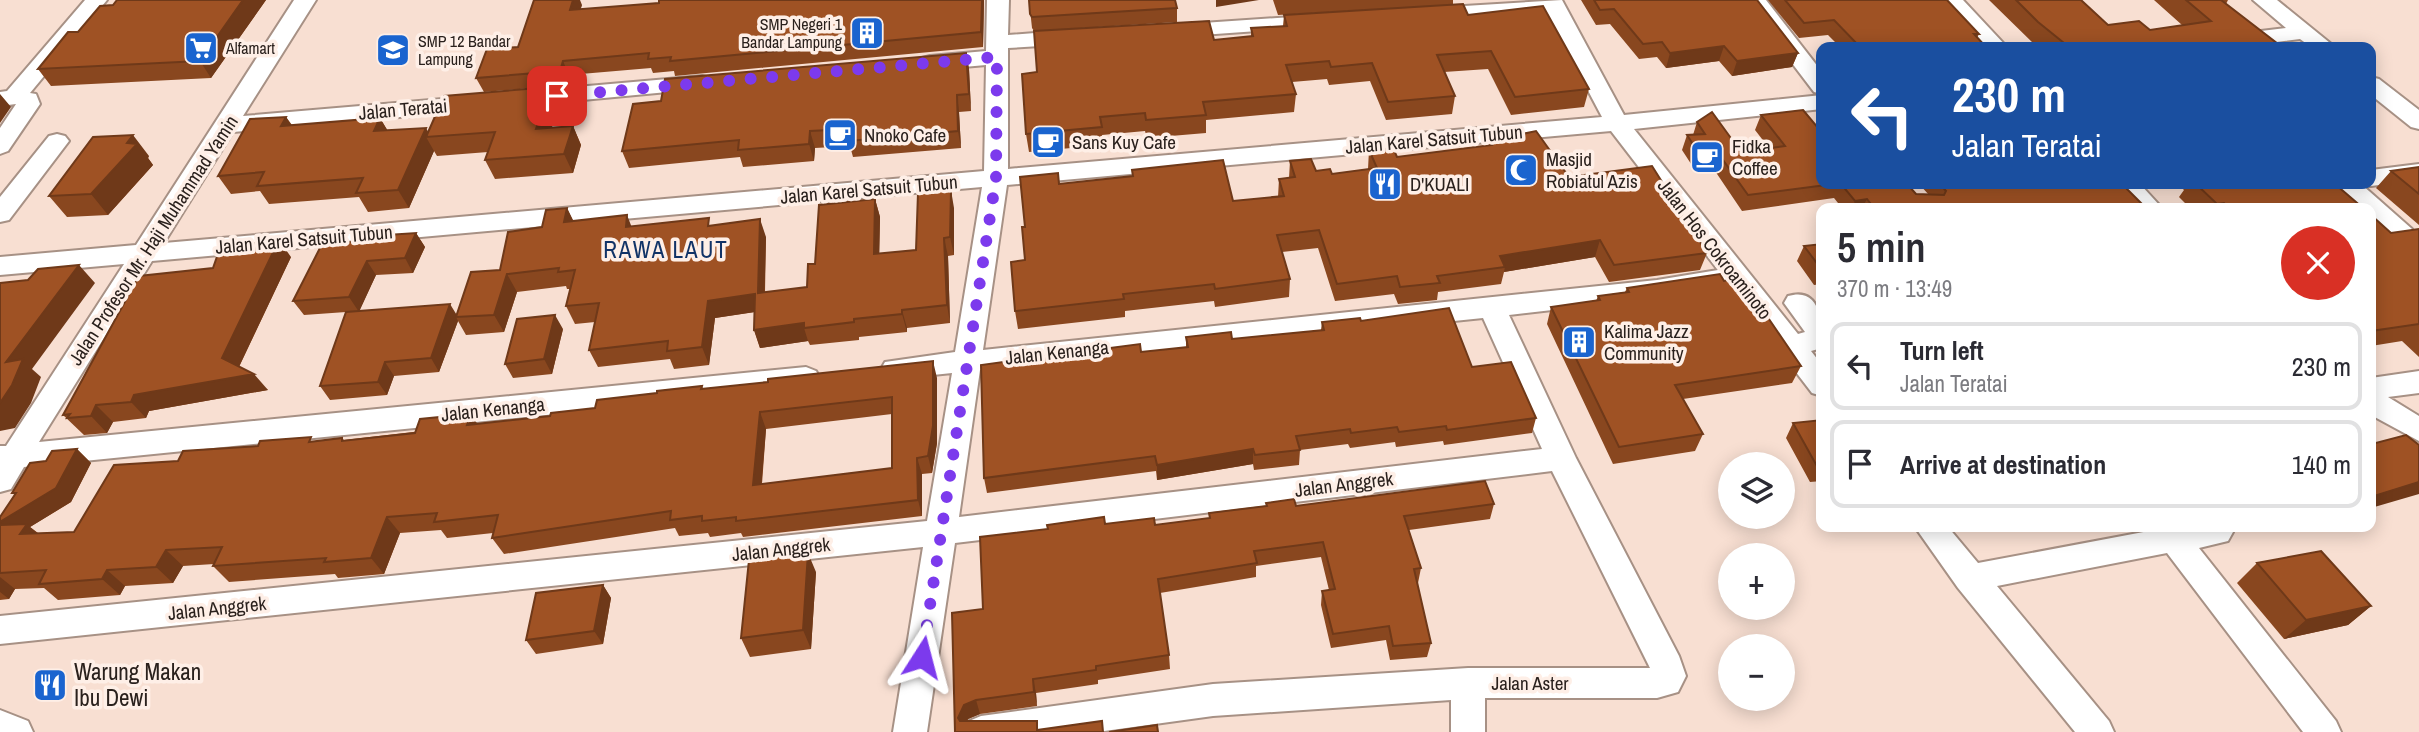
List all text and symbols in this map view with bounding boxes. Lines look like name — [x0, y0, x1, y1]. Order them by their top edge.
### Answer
place label: SMP Negeri 1 Bandar Lampung — [741, 13, 843, 53]
building icon: SMP Negeri 1 Bandar Lampung — [848, 14, 886, 52]
supermarket icon: Alfamart — [182, 29, 220, 67]
place label: SMP 12 Bandar Lampung — [418, 30, 511, 70]
school or university icon: SMP 12 Bandar Lampung — [374, 31, 412, 69]
place label: Alfamart — [225, 37, 275, 59]
text: 230 m — [1952, 61, 2066, 127]
pin — [527, 66, 587, 126]
icon: left — [1837, 70, 1928, 161]
icon: arrive — [538, 77, 576, 115]
street label: Jalan Teratai — [358, 92, 448, 126]
street label: Jalan Profesor Mr. Haji Muhammad Yamin — [62, 110, 244, 370]
cafe icon: Nnoko Cafe — [821, 116, 859, 154]
street label: Jalan Karel Satsuit Tubun — [1344, 118, 1524, 160]
place label: Nnoko Cafe — [864, 122, 946, 148]
cafe icon: Sans Kuy Cafe — [1029, 123, 1067, 161]
text: Jalan Teratai — [1952, 124, 2102, 167]
place label: Sans Kuy Cafe — [1072, 129, 1176, 155]
place label: Fidka Coffee — [1732, 133, 1778, 181]
cafe icon: Fidka Coffee — [1688, 138, 1726, 176]
place label: Masjid Robiatul Azis — [1546, 146, 1638, 194]
mosque icon: Masjid Robiatul Azis — [1502, 151, 1540, 189]
restaurant icon: D'KUALI — [1366, 165, 1404, 203]
street label: Jalan Karel Satsuit Tubun — [779, 168, 959, 210]
place label: D'KUALI — [1410, 171, 1469, 197]
street label: Jalan Hos Cokroaminoto — [1652, 173, 1778, 325]
street label: Jalan Karel Satsuit Tubun — [214, 218, 394, 260]
text: 5 min — [1837, 219, 1926, 275]
button: close — [2281, 226, 2355, 300]
district label: RAWA LAUT — [603, 234, 729, 265]
text: 370 m · 13:49 — [1837, 273, 1952, 304]
place label: Kalima Jazz Community — [1604, 318, 1689, 366]
building icon: Kalima Jazz Community — [1560, 323, 1598, 361]
text: Turn left — [1900, 333, 1984, 368]
street label: Jalan Kenanga — [1004, 334, 1110, 370]
icon: left — [1841, 347, 1879, 385]
text: 230 m — [2292, 349, 2351, 384]
text: Jalan Teratai — [1900, 368, 2008, 399]
street label: Jalan Kenanga — [440, 391, 546, 427]
icon: arrive — [1841, 445, 1879, 483]
text: Arrive at destination — [1900, 447, 2106, 482]
text: 140 m — [2292, 447, 2351, 482]
map controls — [1718, 452, 1795, 711]
button: layers — [1718, 452, 1795, 529]
street label: Jalan Anggrek — [1293, 465, 1395, 503]
street label: Jalan Anggrek — [731, 531, 832, 567]
button: + — [1718, 543, 1795, 620]
street label: Jalan Anggrek — [167, 590, 268, 626]
position arrow — [885, 620, 959, 694]
button: − — [1718, 634, 1795, 711]
place label: Warung Makan Ibu Dewi — [74, 656, 201, 713]
restaurant icon: Warung Makan Ibu Dewi — [31, 666, 69, 704]
street label: Jalan Aster — [1491, 670, 1569, 696]

